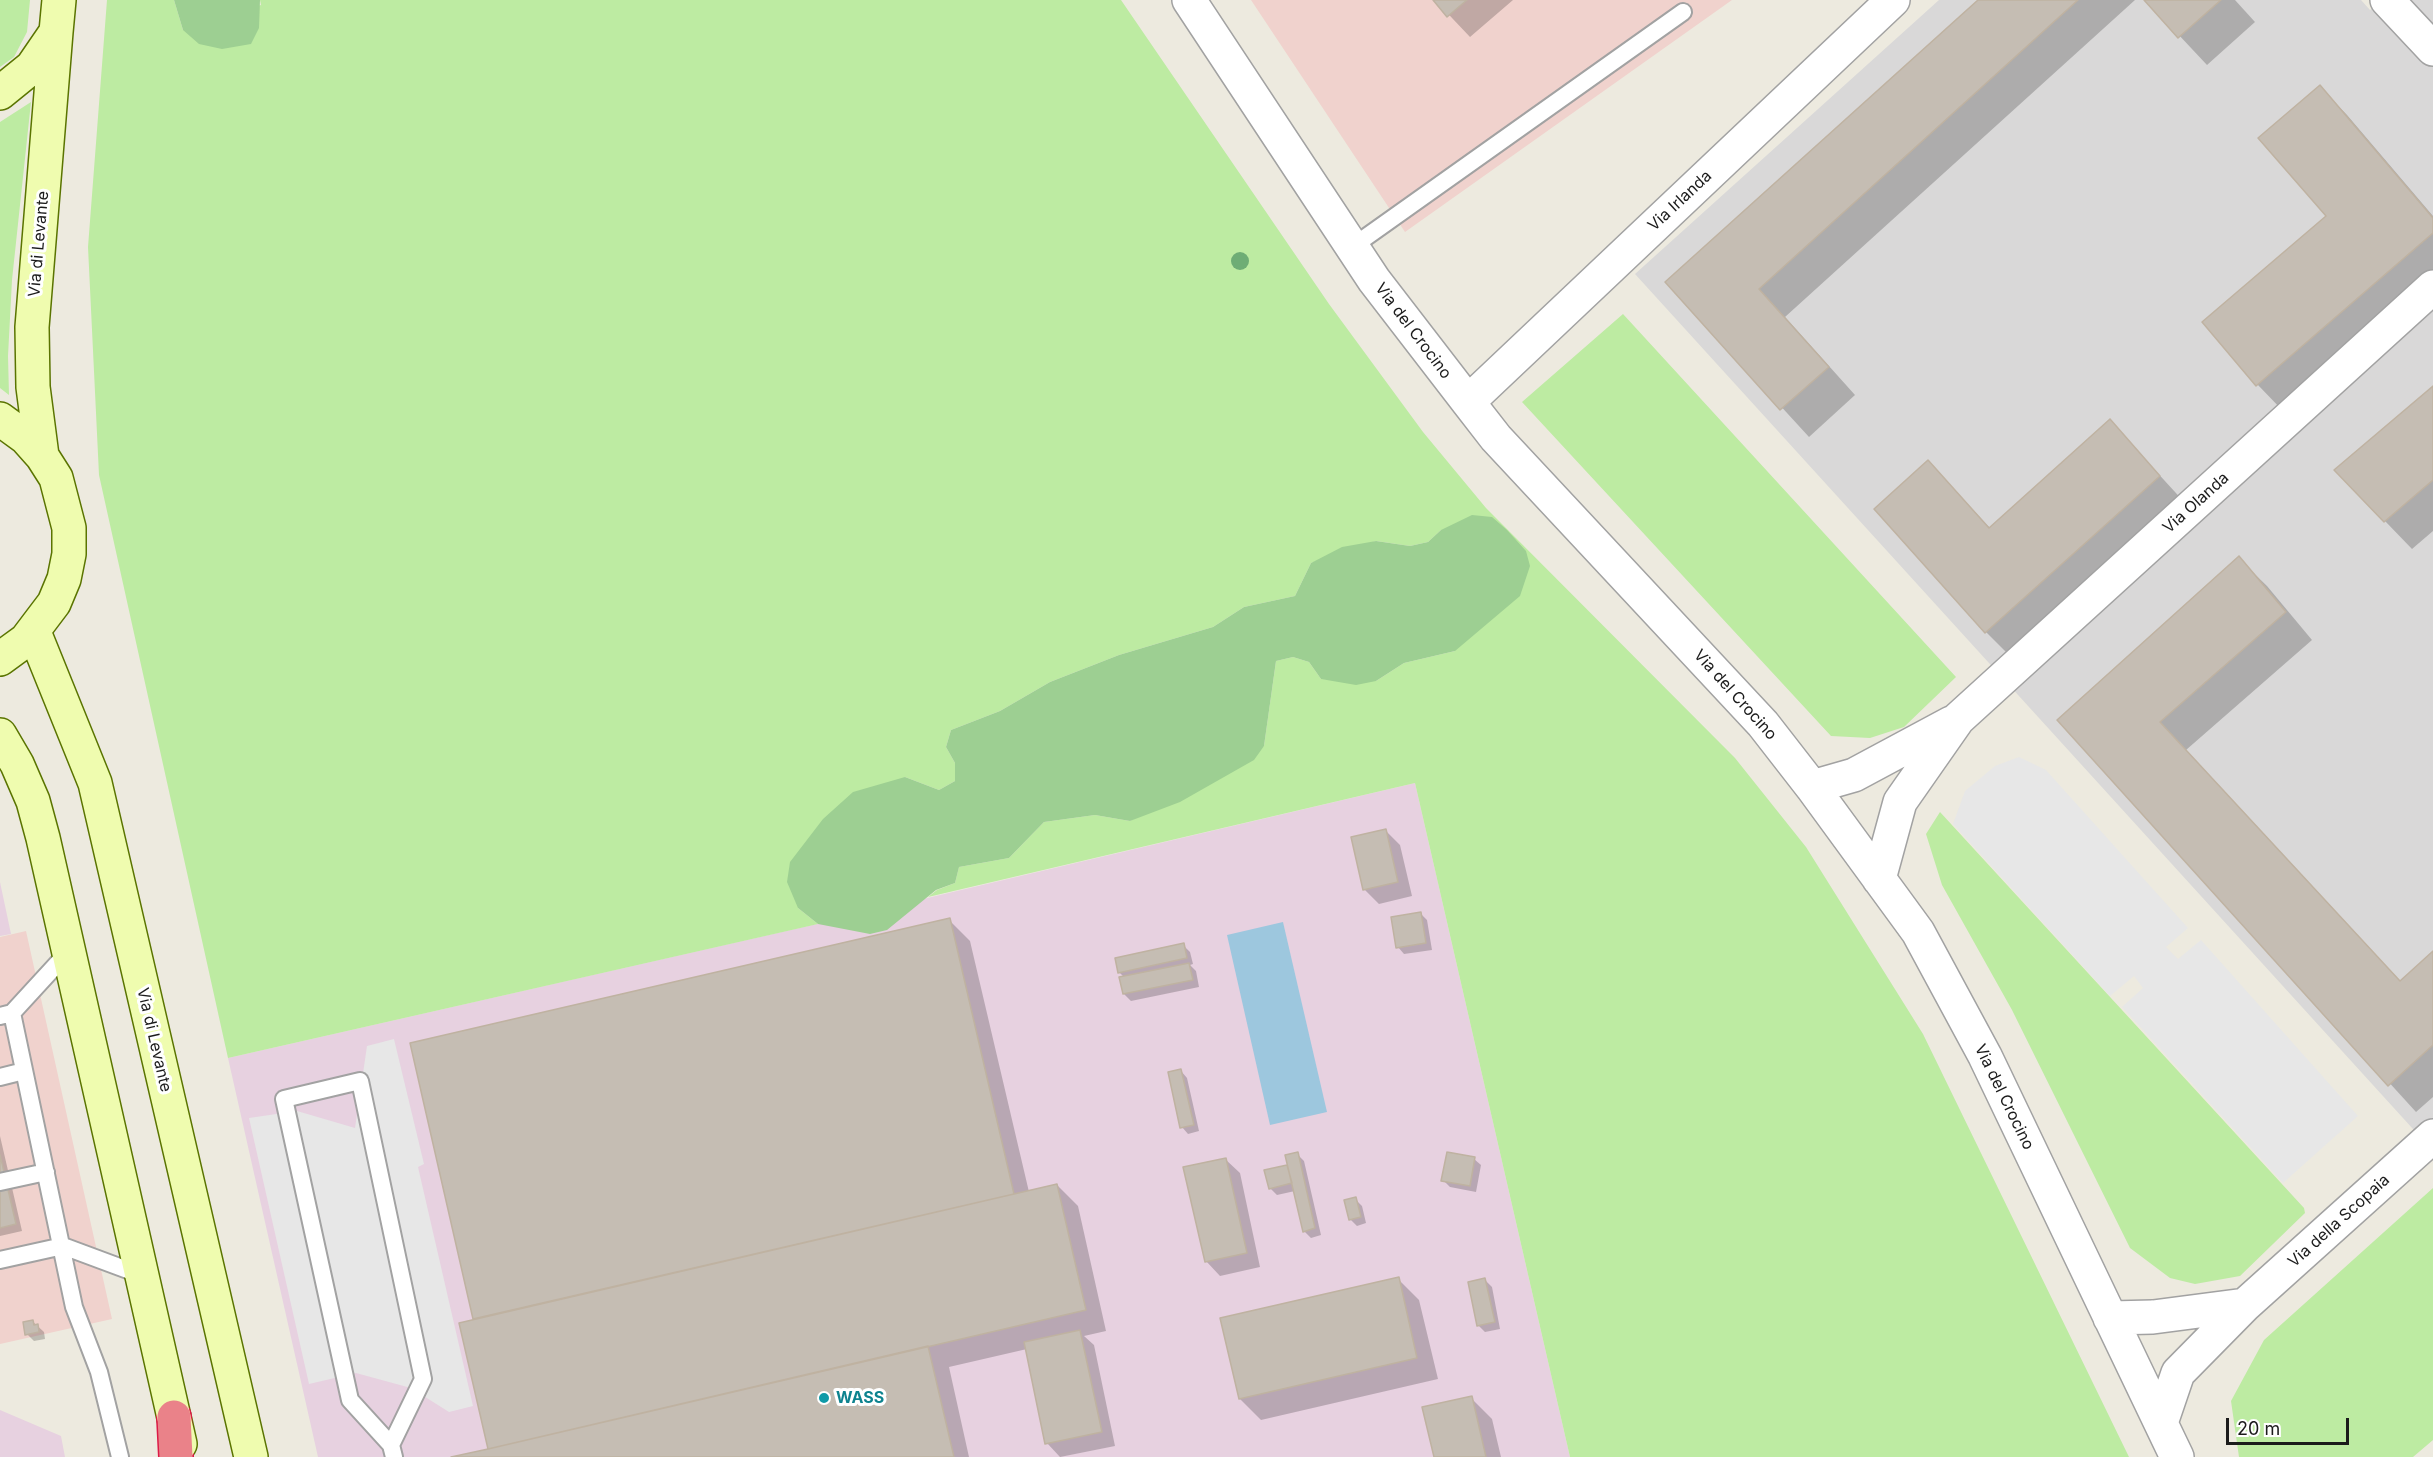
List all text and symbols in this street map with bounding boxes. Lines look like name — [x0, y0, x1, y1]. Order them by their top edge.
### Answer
street label: Via Irlanda — [1644, 167, 1716, 235]
street label: Via di Levante — [25, 190, 53, 298]
street label: Via del Crocino — [1371, 279, 1455, 383]
street label: Via Olanda — [2159, 469, 2233, 537]
street label: Via del Crocino — [1689, 646, 1781, 744]
street label: Via di Levante — [133, 986, 175, 1094]
street label: Via del Crocino — [1970, 1041, 2038, 1153]
street label: Via della Scopaia — [2284, 1171, 2394, 1271]
place label: WASS — [836, 1388, 884, 1408]
marker: WASS — [817, 1391, 831, 1405]
scale bar — [2229, 1406, 2352, 1444]
text: 20 m — [2237, 1418, 2280, 1439]

